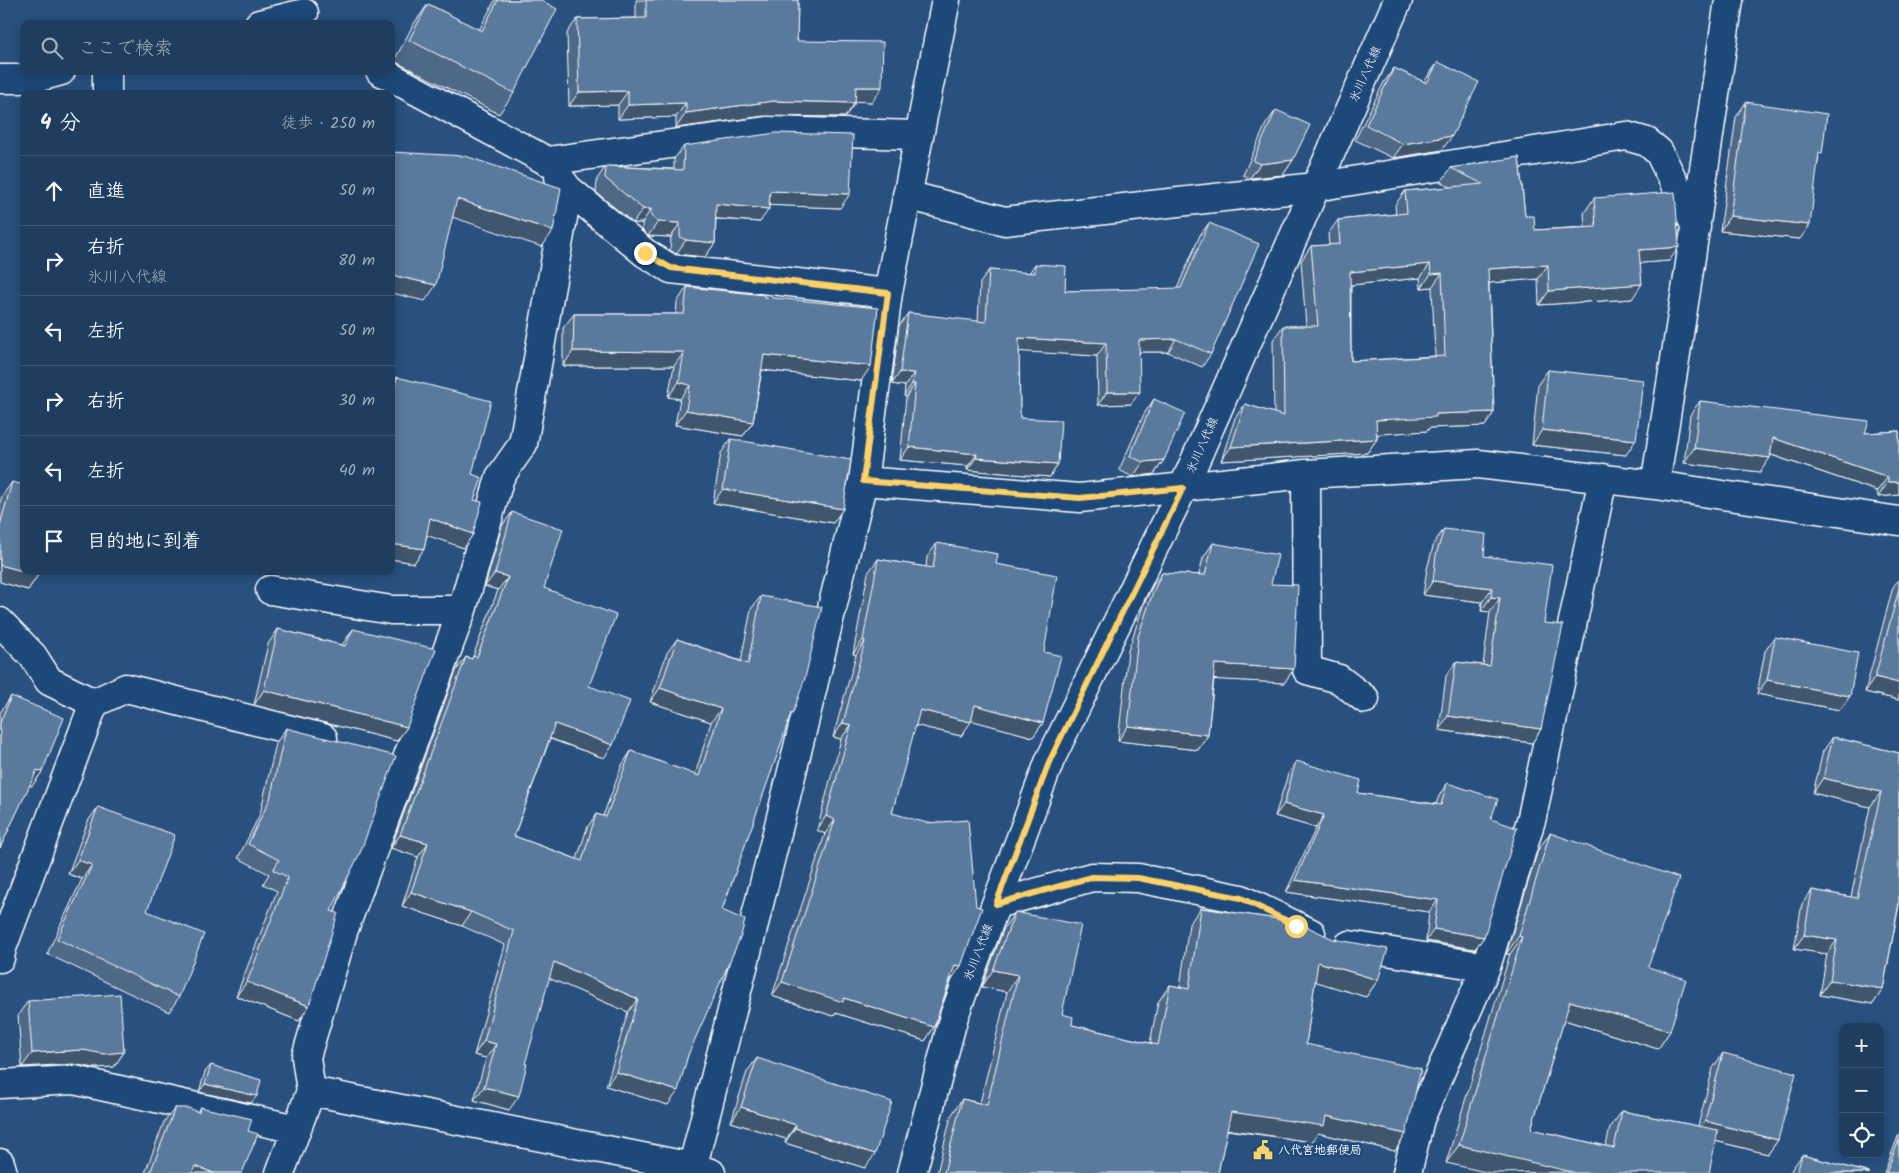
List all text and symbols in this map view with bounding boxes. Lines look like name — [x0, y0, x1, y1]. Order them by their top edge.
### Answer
search box — [20, 20, 395, 75]
icon: search — [38, 34, 66, 62]
text: ここで検索 — [78, 34, 173, 64]
street label: 氷川八代線 — [1345, 43, 1386, 105]
text: 4 分 — [40, 107, 81, 140]
text: 徒歩 · 250 m — [281, 111, 375, 136]
icon: ahead — [40, 177, 68, 205]
text: 直進 — [87, 177, 125, 207]
text: 50 m — [339, 178, 375, 203]
text: 右折 — [87, 233, 125, 263]
route end — [634, 242, 657, 265]
icon: right — [40, 247, 68, 275]
text: 80 m — [338, 248, 375, 273]
text: 氷川八代線 — [87, 265, 167, 290]
icon: left — [40, 317, 68, 345]
text: 左折 — [87, 317, 125, 347]
text: 50 m — [339, 318, 375, 343]
icon: right — [40, 387, 68, 415]
text: 右折 — [87, 387, 125, 417]
text: 30 m — [339, 388, 375, 413]
street label: 氷川八代線 — [1182, 414, 1223, 476]
icon: left — [40, 457, 68, 485]
text: 左折 — [87, 457, 125, 487]
text: 40 m — [339, 458, 375, 483]
icon: arrive — [40, 527, 68, 555]
text: 目的地に到着 — [87, 527, 201, 557]
route start — [1285, 915, 1308, 938]
street label: 氷川八代線 — [959, 921, 998, 984]
map controls — [1839, 1023, 1884, 1158]
button: + — [1839, 1023, 1884, 1068]
button: − — [1839, 1068, 1884, 1113]
button: locate — [1839, 1113, 1884, 1158]
public building icon: 八代宮地郵便局 — [1252, 1139, 1274, 1161]
place label: 八代宮地郵便局 — [1278, 1141, 1362, 1160]

